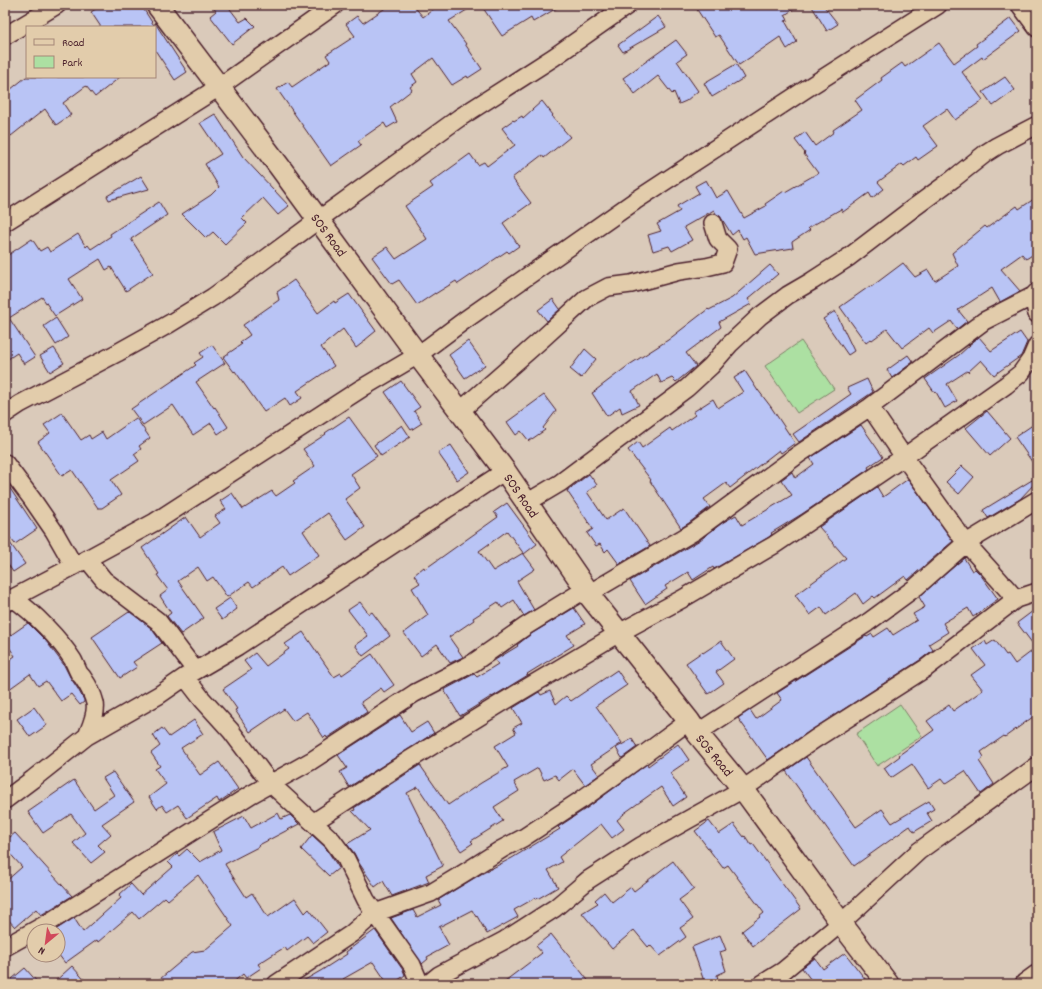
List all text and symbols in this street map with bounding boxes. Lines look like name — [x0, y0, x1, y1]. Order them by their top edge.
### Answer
legend — [26, 26, 156, 78]
text: Road — [62, 35, 84, 52]
text: Park — [62, 55, 83, 72]
street label: SOS Road — [305, 210, 350, 262]
street label: SOS Road — [498, 470, 542, 523]
street label: SOS Road — [690, 730, 737, 782]
north arrow — [26, 923, 66, 963]
text: N — [35, 941, 48, 958]

